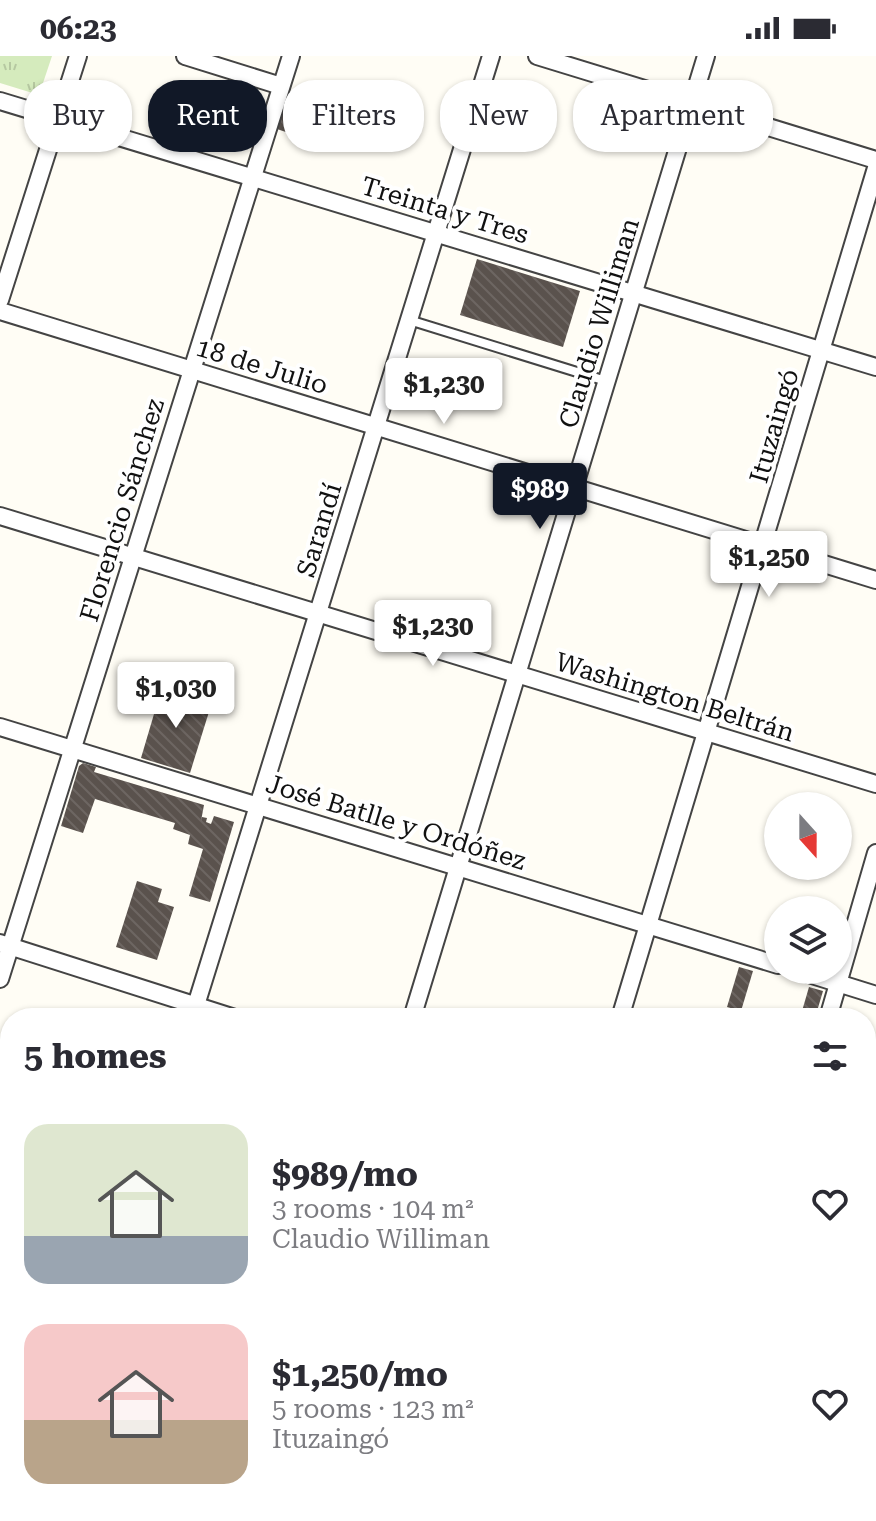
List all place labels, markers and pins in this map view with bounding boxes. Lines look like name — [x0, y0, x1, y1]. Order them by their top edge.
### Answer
pin: $1,230 — [379, 358, 509, 426]
pin: $989 — [493, 463, 587, 531]
pin: $1,250 — [704, 531, 834, 599]
pin: $1,230 — [368, 600, 498, 668]
pin: $1,030 — [111, 662, 241, 730]

